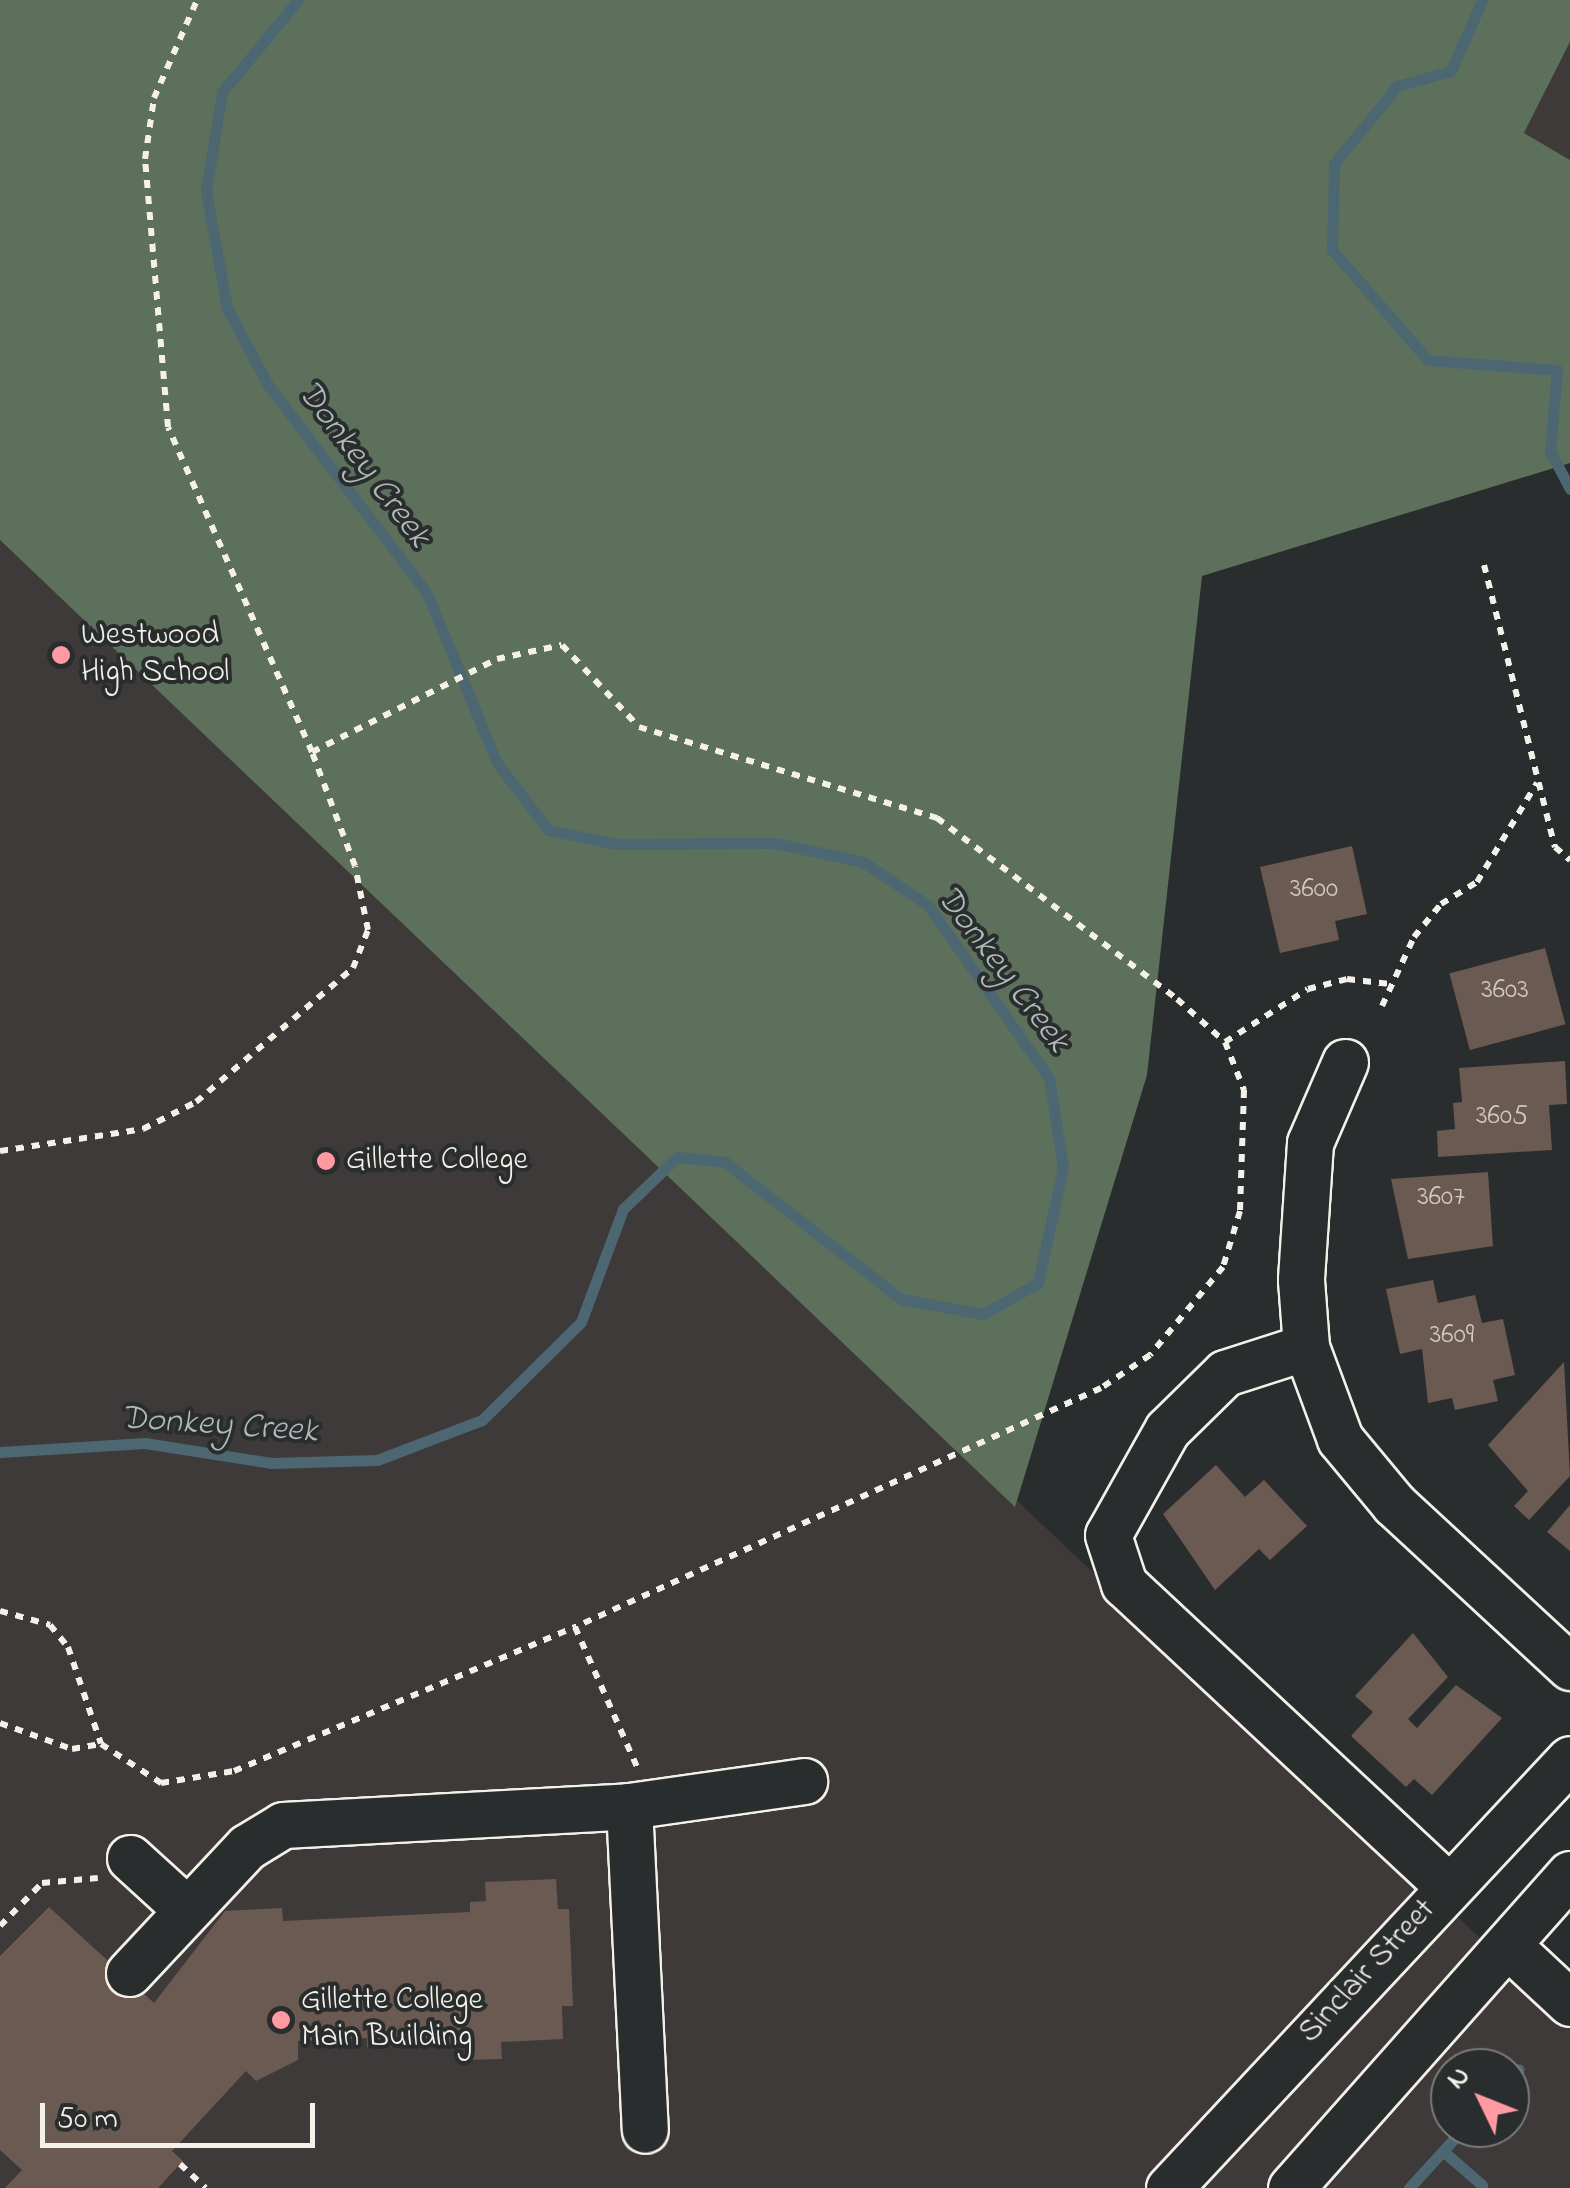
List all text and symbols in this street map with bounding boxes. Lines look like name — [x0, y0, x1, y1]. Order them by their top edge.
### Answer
water label: Donkey Creek — [287, 374, 439, 556]
place label: Westwood High School — [81, 618, 229, 693]
marker: Westwood High School — [50, 644, 72, 666]
house number: 3600 — [1290, 873, 1338, 907]
water label: Donkey Creek — [926, 879, 1078, 1061]
house number: 3603 — [1481, 974, 1529, 1008]
house number: 3605 — [1476, 1100, 1528, 1134]
place label: Gillette College — [346, 1142, 528, 1180]
marker: Gillette College — [315, 1150, 337, 1172]
house number: 3607 — [1417, 1181, 1465, 1215]
house number: 3609 — [1430, 1319, 1474, 1353]
water label: Donkey Creek — [119, 1398, 319, 1454]
street label: Sinclair Street — [1291, 1892, 1445, 2052]
place label: Gillette College Main Building — [301, 1983, 483, 2058]
marker: Gillette College Main Building — [270, 2009, 292, 2031]
north arrow — [1430, 2048, 1530, 2148]
text: N — [1438, 2058, 1481, 2099]
scale bar — [45, 2083, 320, 2145]
text: 50 m — [57, 2098, 118, 2142]

